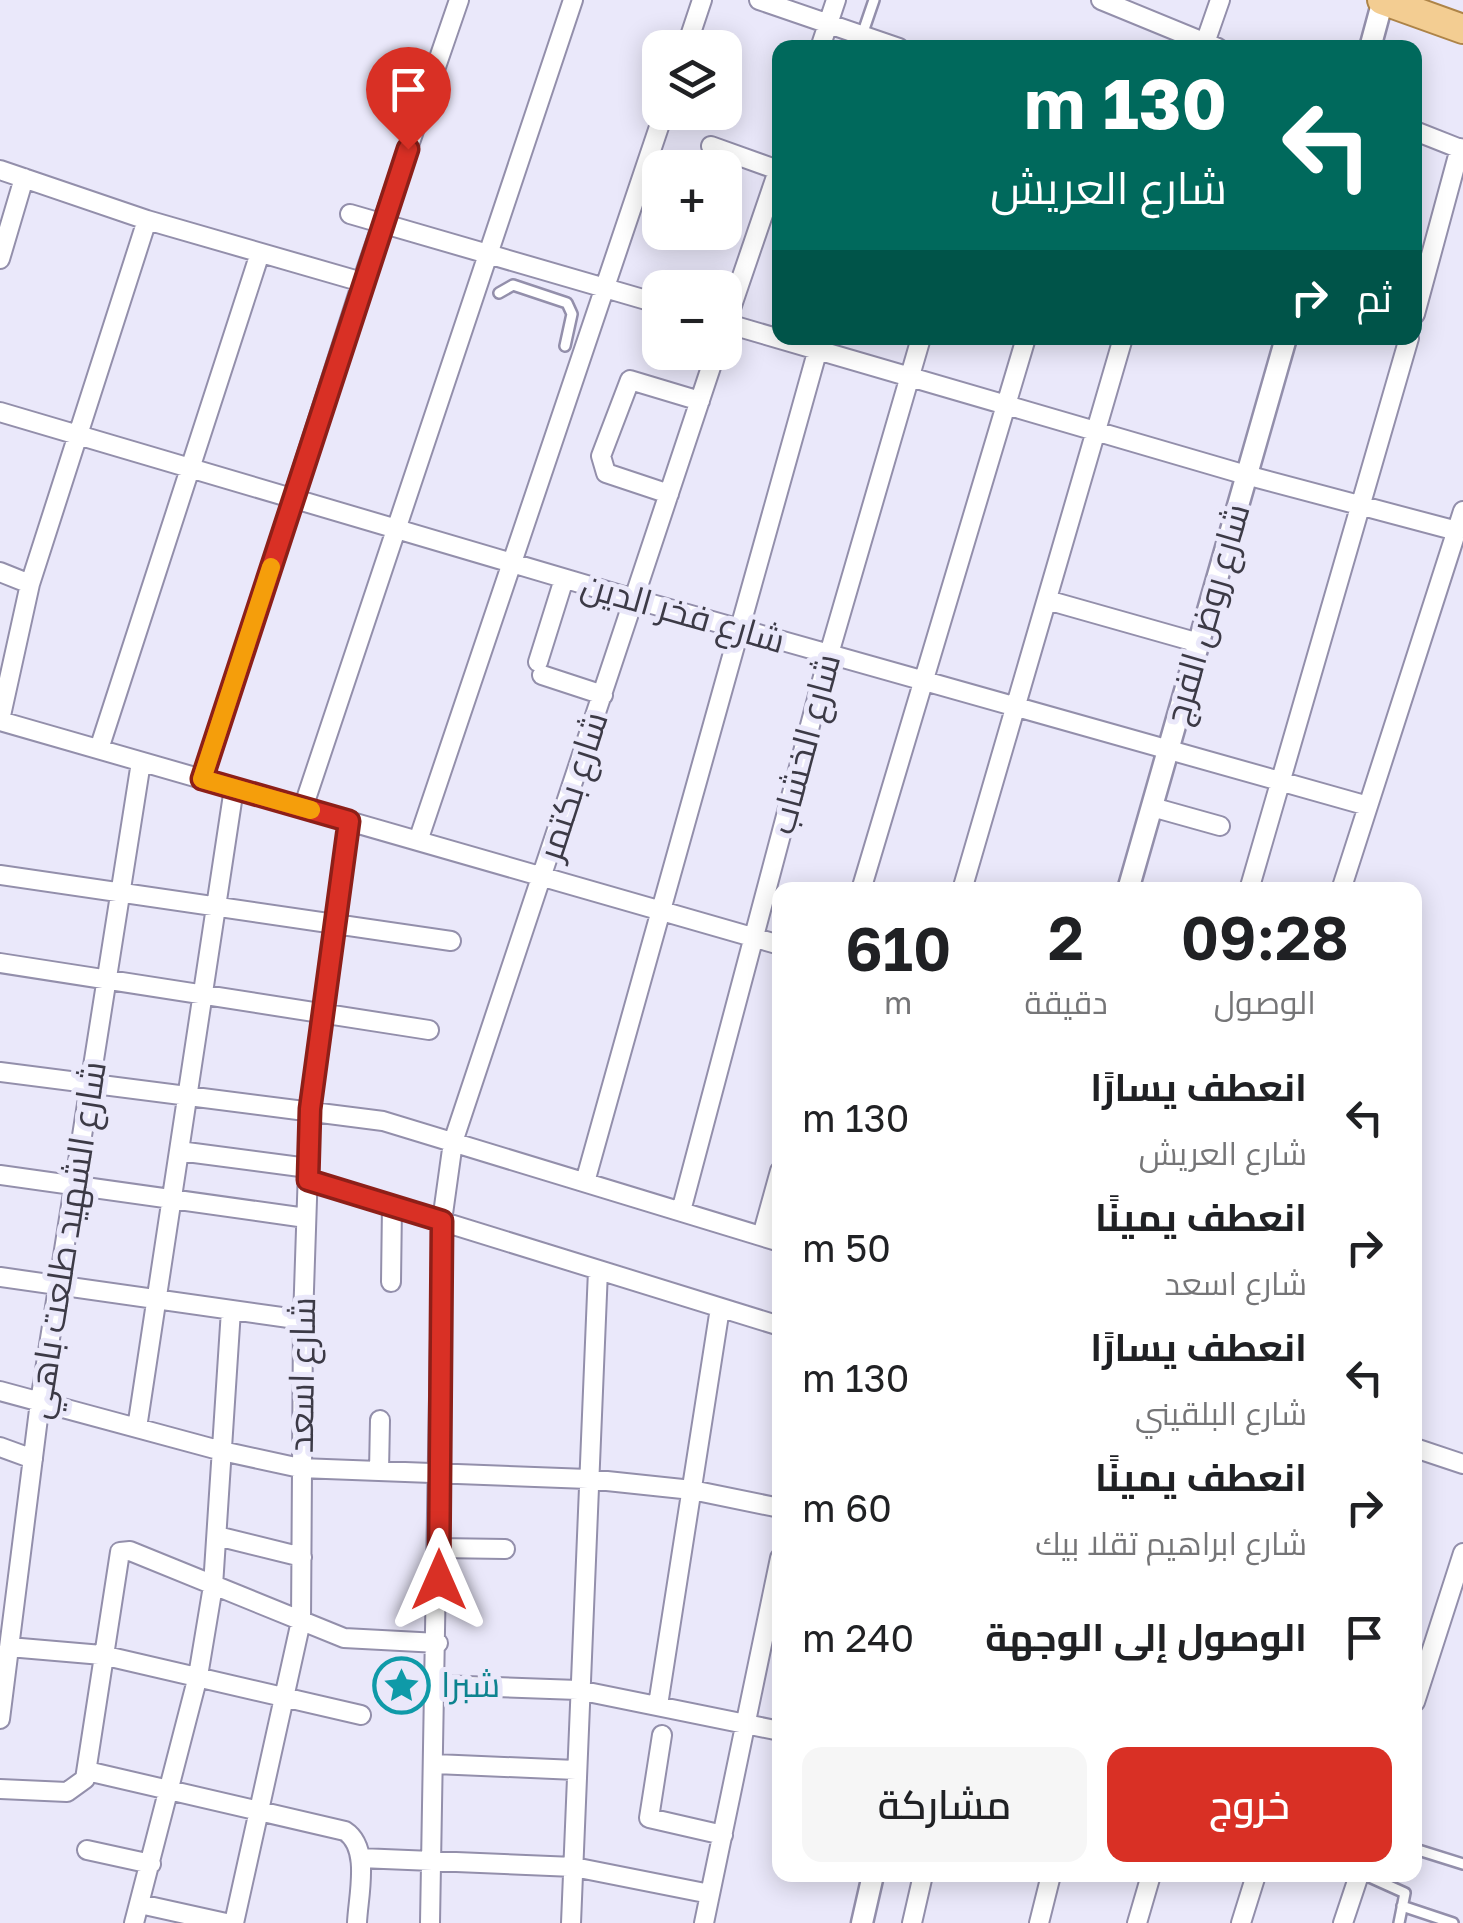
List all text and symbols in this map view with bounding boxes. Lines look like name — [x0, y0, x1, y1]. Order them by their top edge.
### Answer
map controls — [642, 30, 742, 370]
button: layers — [642, 30, 742, 130]
pin — [366, 47, 451, 150]
text: 130 m — [1024, 60, 1227, 144]
icon: arrive — [381, 62, 436, 117]
icon: left — [1262, 80, 1392, 210]
button: + — [642, 150, 742, 250]
text: شارع العريش — [990, 160, 1227, 214]
button: − — [642, 270, 742, 370]
icon: right — [1282, 270, 1337, 325]
text: ثم — [1357, 275, 1392, 320]
street label: شارع روض الفرج — [1155, 499, 1260, 730]
street label: شارع فخر الدين — [576, 563, 790, 664]
street label: شارع الخشاب — [760, 649, 851, 839]
street label: شارع بكتمر — [528, 706, 619, 868]
text: 2 — [1048, 901, 1084, 973]
text: 09:28 — [1181, 901, 1349, 973]
text: 610 — [845, 912, 951, 984]
text: m — [884, 983, 912, 1021]
text: دقيقة — [1024, 983, 1108, 1021]
text: الوصول — [1214, 983, 1316, 1021]
street label: شارع الشهيد طلعت باهي — [16, 1058, 121, 1423]
text: انعطف يسارًا — [1090, 1064, 1307, 1109]
icon: left — [1337, 1090, 1392, 1145]
text: 130 m — [802, 1095, 909, 1140]
text: شارع العريش — [1139, 1134, 1307, 1172]
text: انعطف يمينًا — [1095, 1194, 1307, 1239]
icon: right — [1337, 1220, 1392, 1275]
text: 50 m — [802, 1225, 891, 1270]
text: شارع اسعد — [1164, 1264, 1307, 1302]
street label: شارع اسعد — [279, 1297, 326, 1453]
text: انعطف يسارًا — [1090, 1324, 1307, 1369]
icon: left — [1337, 1350, 1392, 1405]
text: 130 m — [802, 1355, 909, 1400]
text: شارع البلقيني — [1135, 1394, 1307, 1432]
text: انعطف يمينًا — [1095, 1454, 1307, 1499]
icon: right — [1337, 1480, 1392, 1535]
text: 60 m — [802, 1485, 892, 1530]
text: شارع ابراهيم تقلا بيك — [1035, 1524, 1307, 1562]
position arrow — [387, 1528, 491, 1632]
icon: arrive — [1337, 1610, 1392, 1665]
text: الوصول إلى الوجهة — [985, 1614, 1307, 1659]
text: 240 m — [802, 1615, 914, 1660]
place icon: شبرا — [372, 1655, 432, 1715]
place label: شبرا — [441, 1663, 500, 1705]
button: مشاركة — [802, 1747, 1087, 1862]
button: خروج — [1107, 1747, 1392, 1862]

